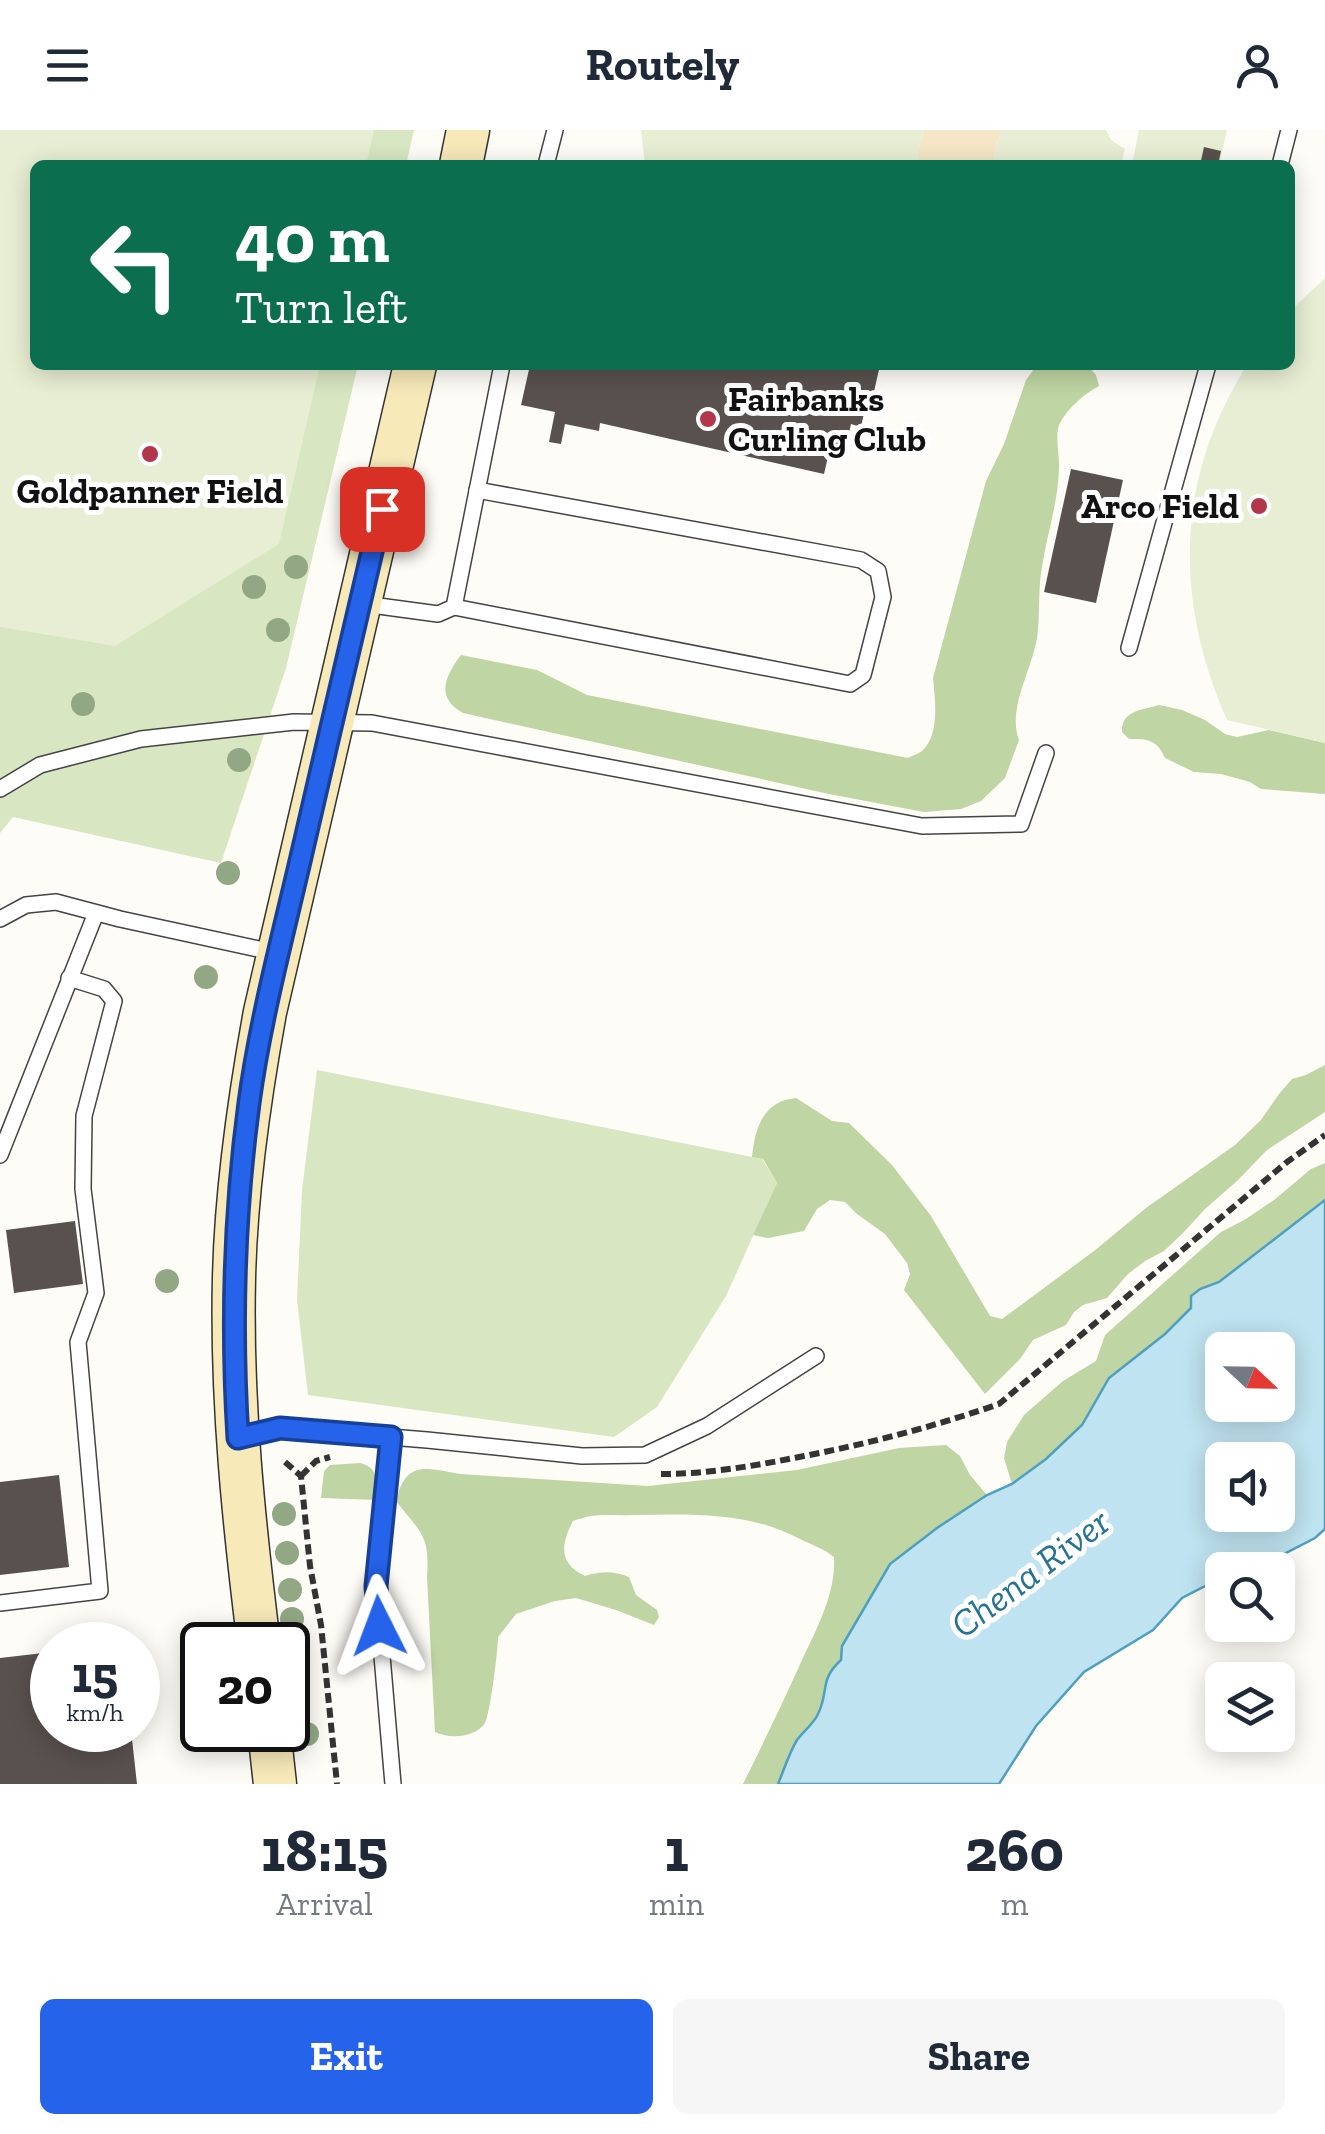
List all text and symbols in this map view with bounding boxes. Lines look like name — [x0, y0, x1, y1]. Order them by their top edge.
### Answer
icon: menu — [40, 38, 95, 93]
text: Routely — [586, 38, 739, 92]
icon: person — [1230, 38, 1285, 93]
text: 40 m — [235, 196, 390, 280]
icon: left — [70, 200, 200, 330]
text: Turn left — [235, 281, 407, 335]
place label: Fairbanks Curling Club — [728, 378, 926, 460]
marker: Fairbanks Curling Club — [697, 408, 719, 430]
marker: Goldpanner Field — [139, 443, 161, 465]
pin — [340, 467, 425, 552]
place label: Goldpanner Field — [17, 470, 283, 512]
icon: arrive — [355, 482, 410, 537]
place label: Arco Field — [1081, 485, 1239, 527]
marker: Arco Field — [1248, 495, 1270, 517]
north arrow — [1205, 1332, 1295, 1422]
map controls — [1205, 1332, 1295, 1752]
button: sound — [1205, 1442, 1295, 1532]
water label: Chena River — [942, 1498, 1119, 1648]
button: search — [1205, 1552, 1295, 1642]
position arrow — [327, 1574, 431, 1678]
speed limit sign: 20 — [180, 1622, 310, 1752]
text: 15 — [72, 1645, 118, 1705]
button: layers — [1205, 1662, 1295, 1752]
text: km/h — [66, 1697, 124, 1727]
text: 18:15 — [261, 1814, 388, 1886]
text: 1 — [664, 1814, 689, 1886]
text: 260 — [965, 1814, 1064, 1886]
text: Arrival — [276, 1885, 373, 1923]
text: min — [649, 1885, 704, 1923]
text: m — [1001, 1885, 1028, 1923]
button: Exit — [40, 1999, 653, 2114]
button: Share — [673, 1999, 1285, 2114]

